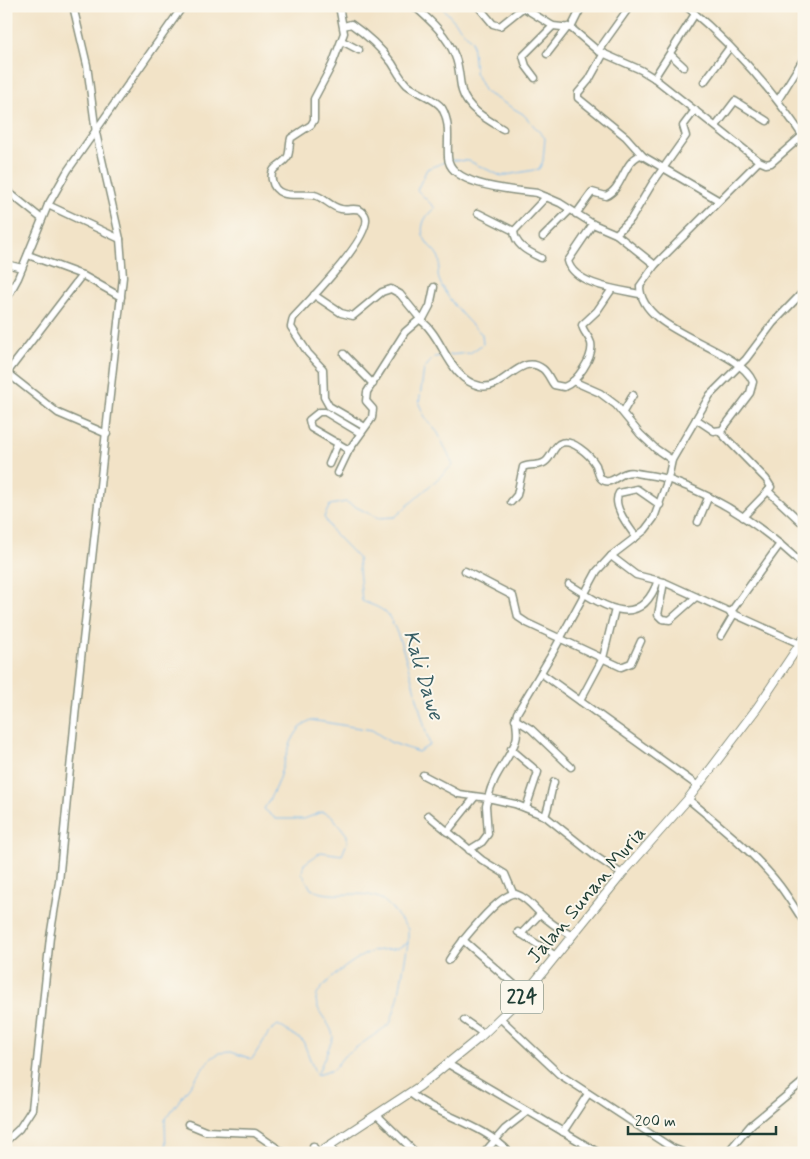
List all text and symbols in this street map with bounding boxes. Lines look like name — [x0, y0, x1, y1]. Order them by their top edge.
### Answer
water label: Kali Dawe — [396, 627, 450, 725]
street label: Jalan Sunan Muria — [521, 821, 653, 969]
road number: 224 — [501, 980, 543, 1014]
scale bar — [628, 1104, 775, 1136]
text: 200 m — [635, 1112, 676, 1132]

